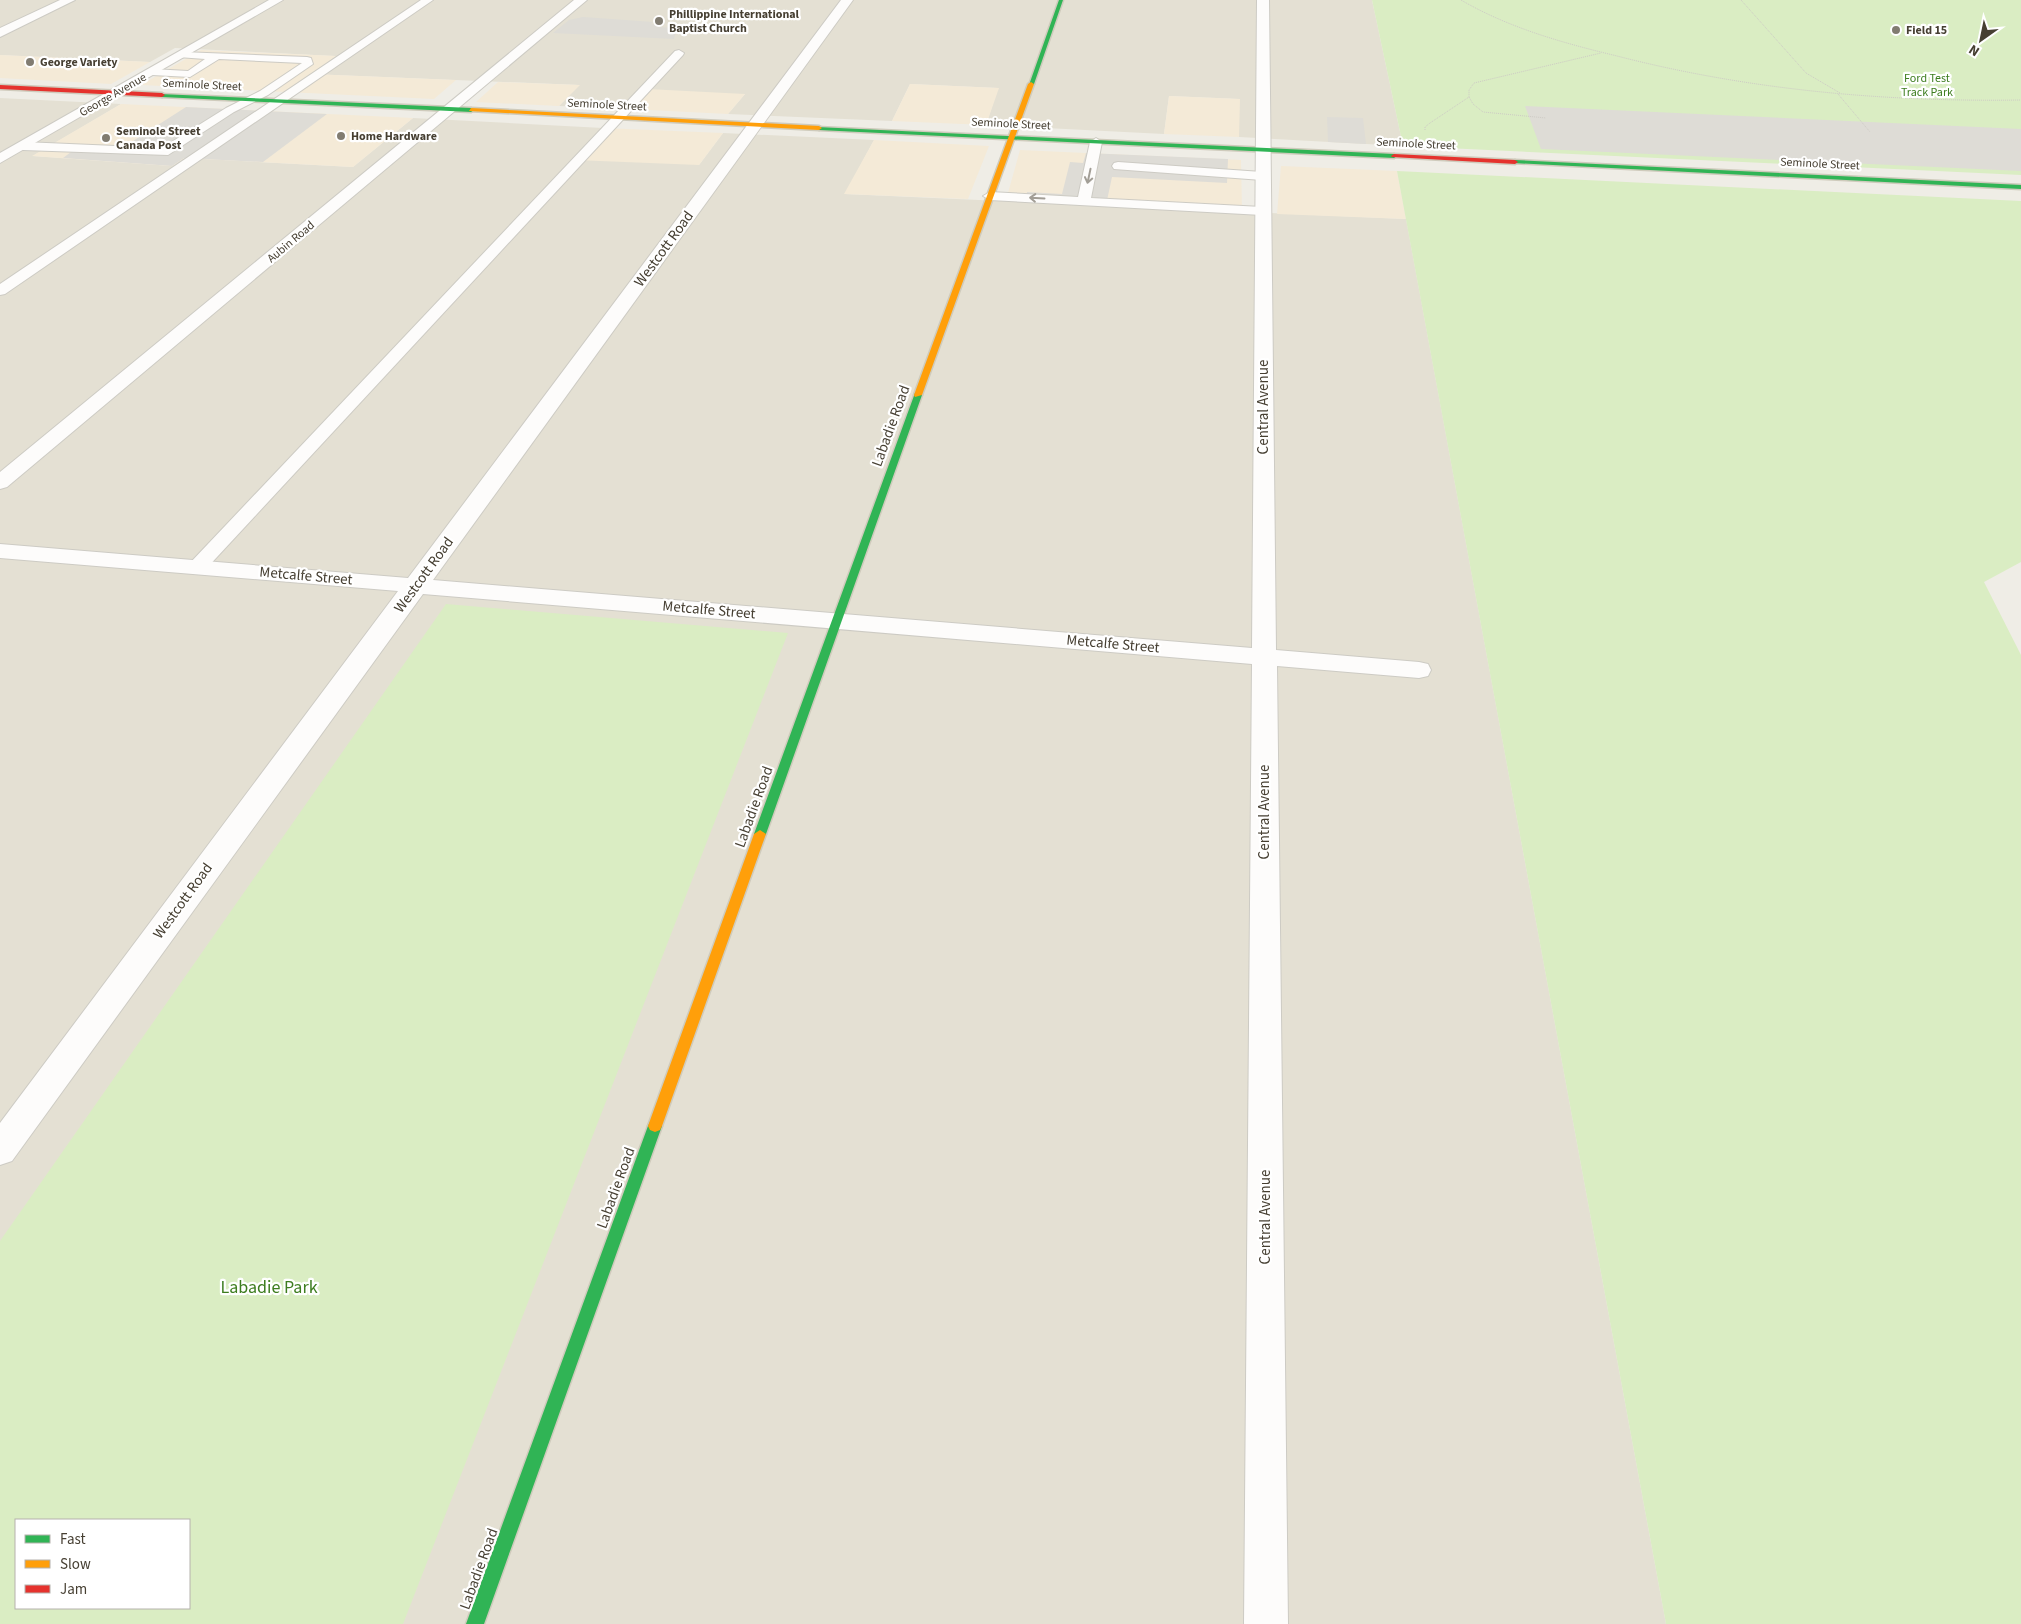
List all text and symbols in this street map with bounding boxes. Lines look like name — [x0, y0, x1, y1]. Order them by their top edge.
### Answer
place label: Phillippine International Baptist Church — [669, 6, 800, 37]
marker: Phillippine International Baptist Church — [653, 15, 665, 27]
north arrow — [1956, 15, 2006, 65]
place label: Field 15 — [1906, 22, 1947, 39]
marker: Field 15 — [1890, 24, 1902, 36]
text: N — [1965, 39, 1984, 61]
place label: George Variety — [40, 54, 118, 71]
marker: George Variety — [24, 56, 36, 68]
street label: George Avenue — [76, 69, 150, 121]
park label: Ford Test Track Park — [1901, 70, 1953, 101]
street label: Seminole Street — [162, 74, 242, 96]
street label: Seminole Street — [567, 94, 647, 116]
street label: Seminole Street — [971, 113, 1051, 135]
place label: Seminole Street Canada Post — [116, 123, 201, 154]
place label: Home Hardware — [351, 128, 437, 145]
marker: Home Hardware — [335, 130, 347, 142]
marker: Seminole Street Canada Post — [100, 132, 112, 144]
street label: Seminole Street — [1376, 133, 1456, 155]
street label: Seminole Street — [1780, 153, 1860, 175]
one-way arrow — [1084, 168, 1094, 184]
one-way arrow — [1030, 193, 1046, 202]
street label: Westcott Road — [629, 207, 699, 291]
street label: Aubin Road — [264, 217, 318, 267]
street label: Central Avenue — [1253, 360, 1274, 454]
street label: Labadie Road — [867, 382, 915, 470]
street label: Westcott Road — [389, 533, 459, 617]
street label: Metcalfe Street — [259, 561, 353, 591]
street label: Metcalfe Street — [662, 595, 756, 625]
street label: Metcalfe Street — [1066, 629, 1160, 659]
street label: Labadie Road — [730, 763, 778, 851]
street label: Central Avenue — [1254, 765, 1275, 859]
street label: Westcott Road — [148, 859, 218, 943]
street label: Labadie Road — [592, 1144, 640, 1232]
street label: Central Avenue — [1255, 1170, 1276, 1264]
park label: Labadie Park — [220, 1275, 318, 1300]
legend — [15, 1519, 190, 1609]
street label: Labadie Road — [455, 1525, 503, 1613]
text: Fast — [60, 1529, 86, 1550]
text: Slow — [60, 1554, 91, 1575]
text: Jam — [60, 1579, 87, 1600]

